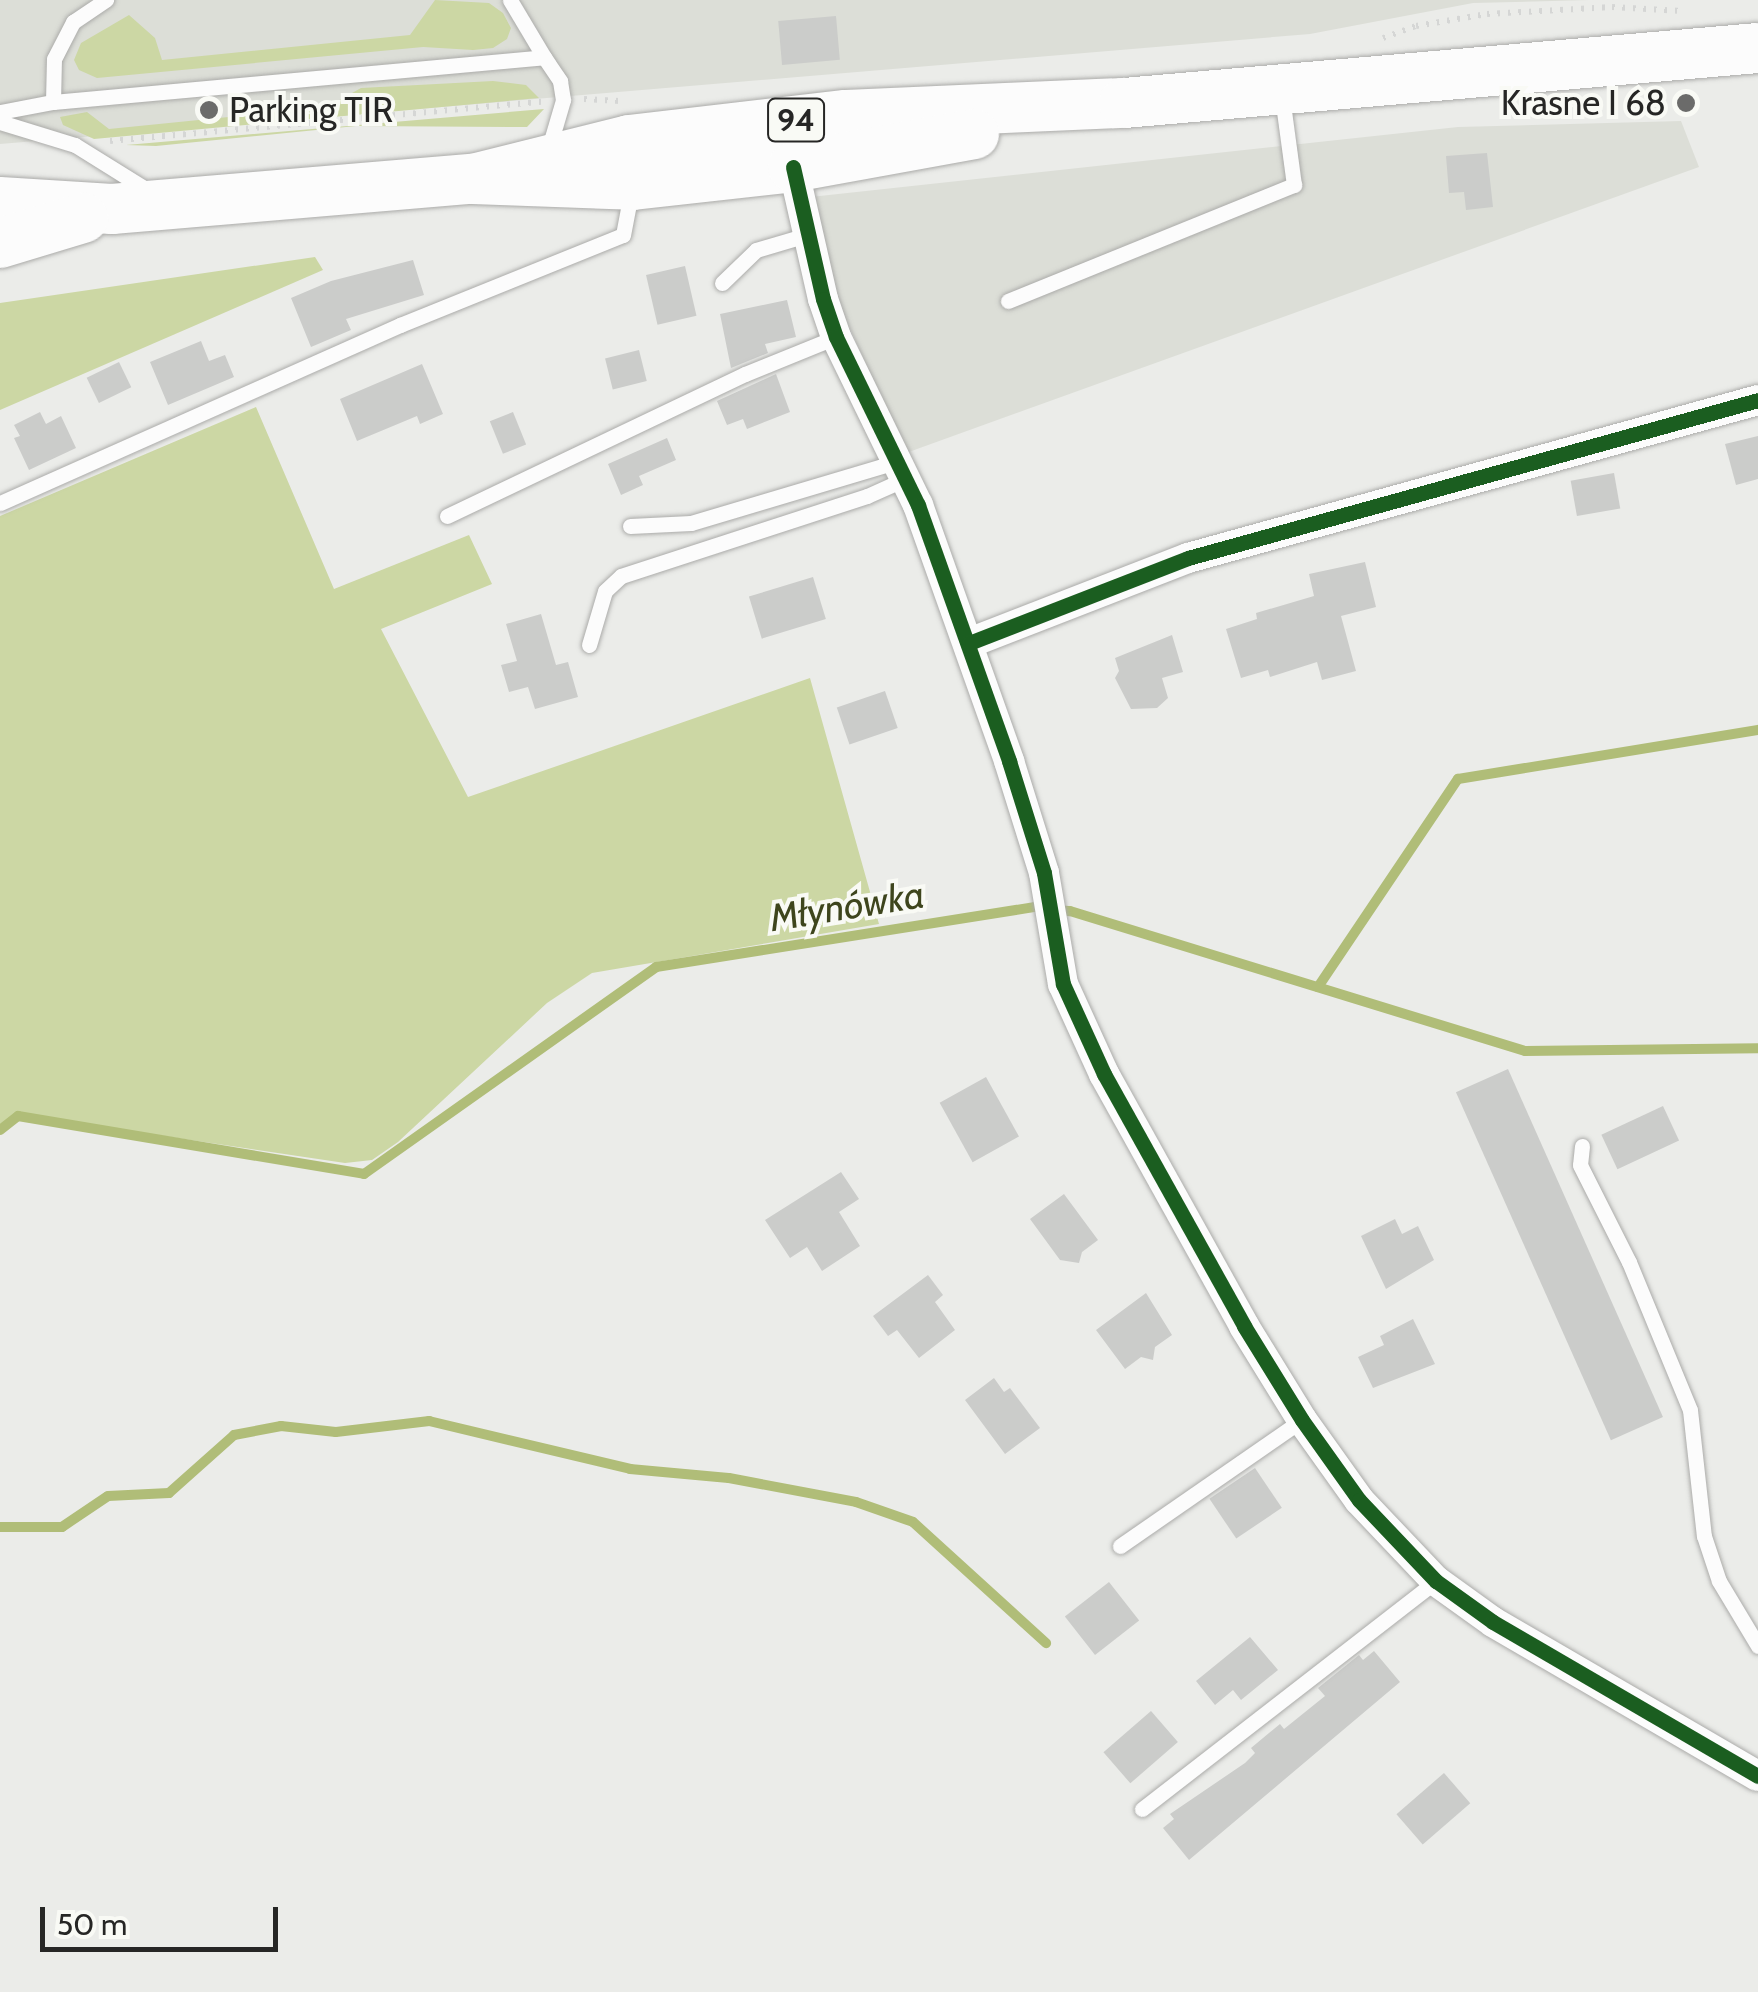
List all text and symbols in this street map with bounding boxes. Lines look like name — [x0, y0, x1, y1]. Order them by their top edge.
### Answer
place label: Krasne I 68 — [1501, 82, 1666, 124]
place label: Parking TIR — [229, 89, 393, 131]
marker: Krasne I 68 — [1675, 92, 1697, 114]
road number: 94 — [766, 93, 826, 147]
marker: Parking TIR — [198, 99, 220, 121]
water label: Młynówka — [767, 871, 927, 941]
scale bar — [45, 1887, 282, 1949]
text: 50 m — [57, 1906, 127, 1943]

